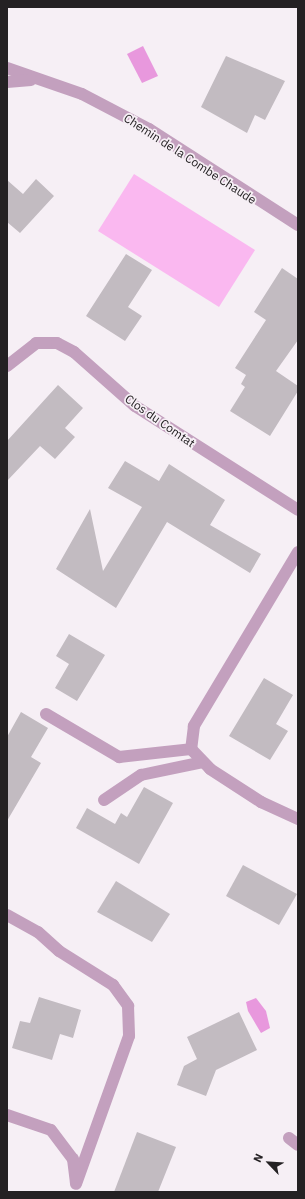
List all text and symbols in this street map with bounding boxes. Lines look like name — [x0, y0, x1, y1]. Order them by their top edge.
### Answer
street label: Chemin de la Combe Chaude — [121, 111, 259, 207]
street label: Clos du Comtat — [122, 392, 198, 450]
north arrow — [249, 1143, 289, 1183]
text: N — [250, 1151, 266, 1164]

